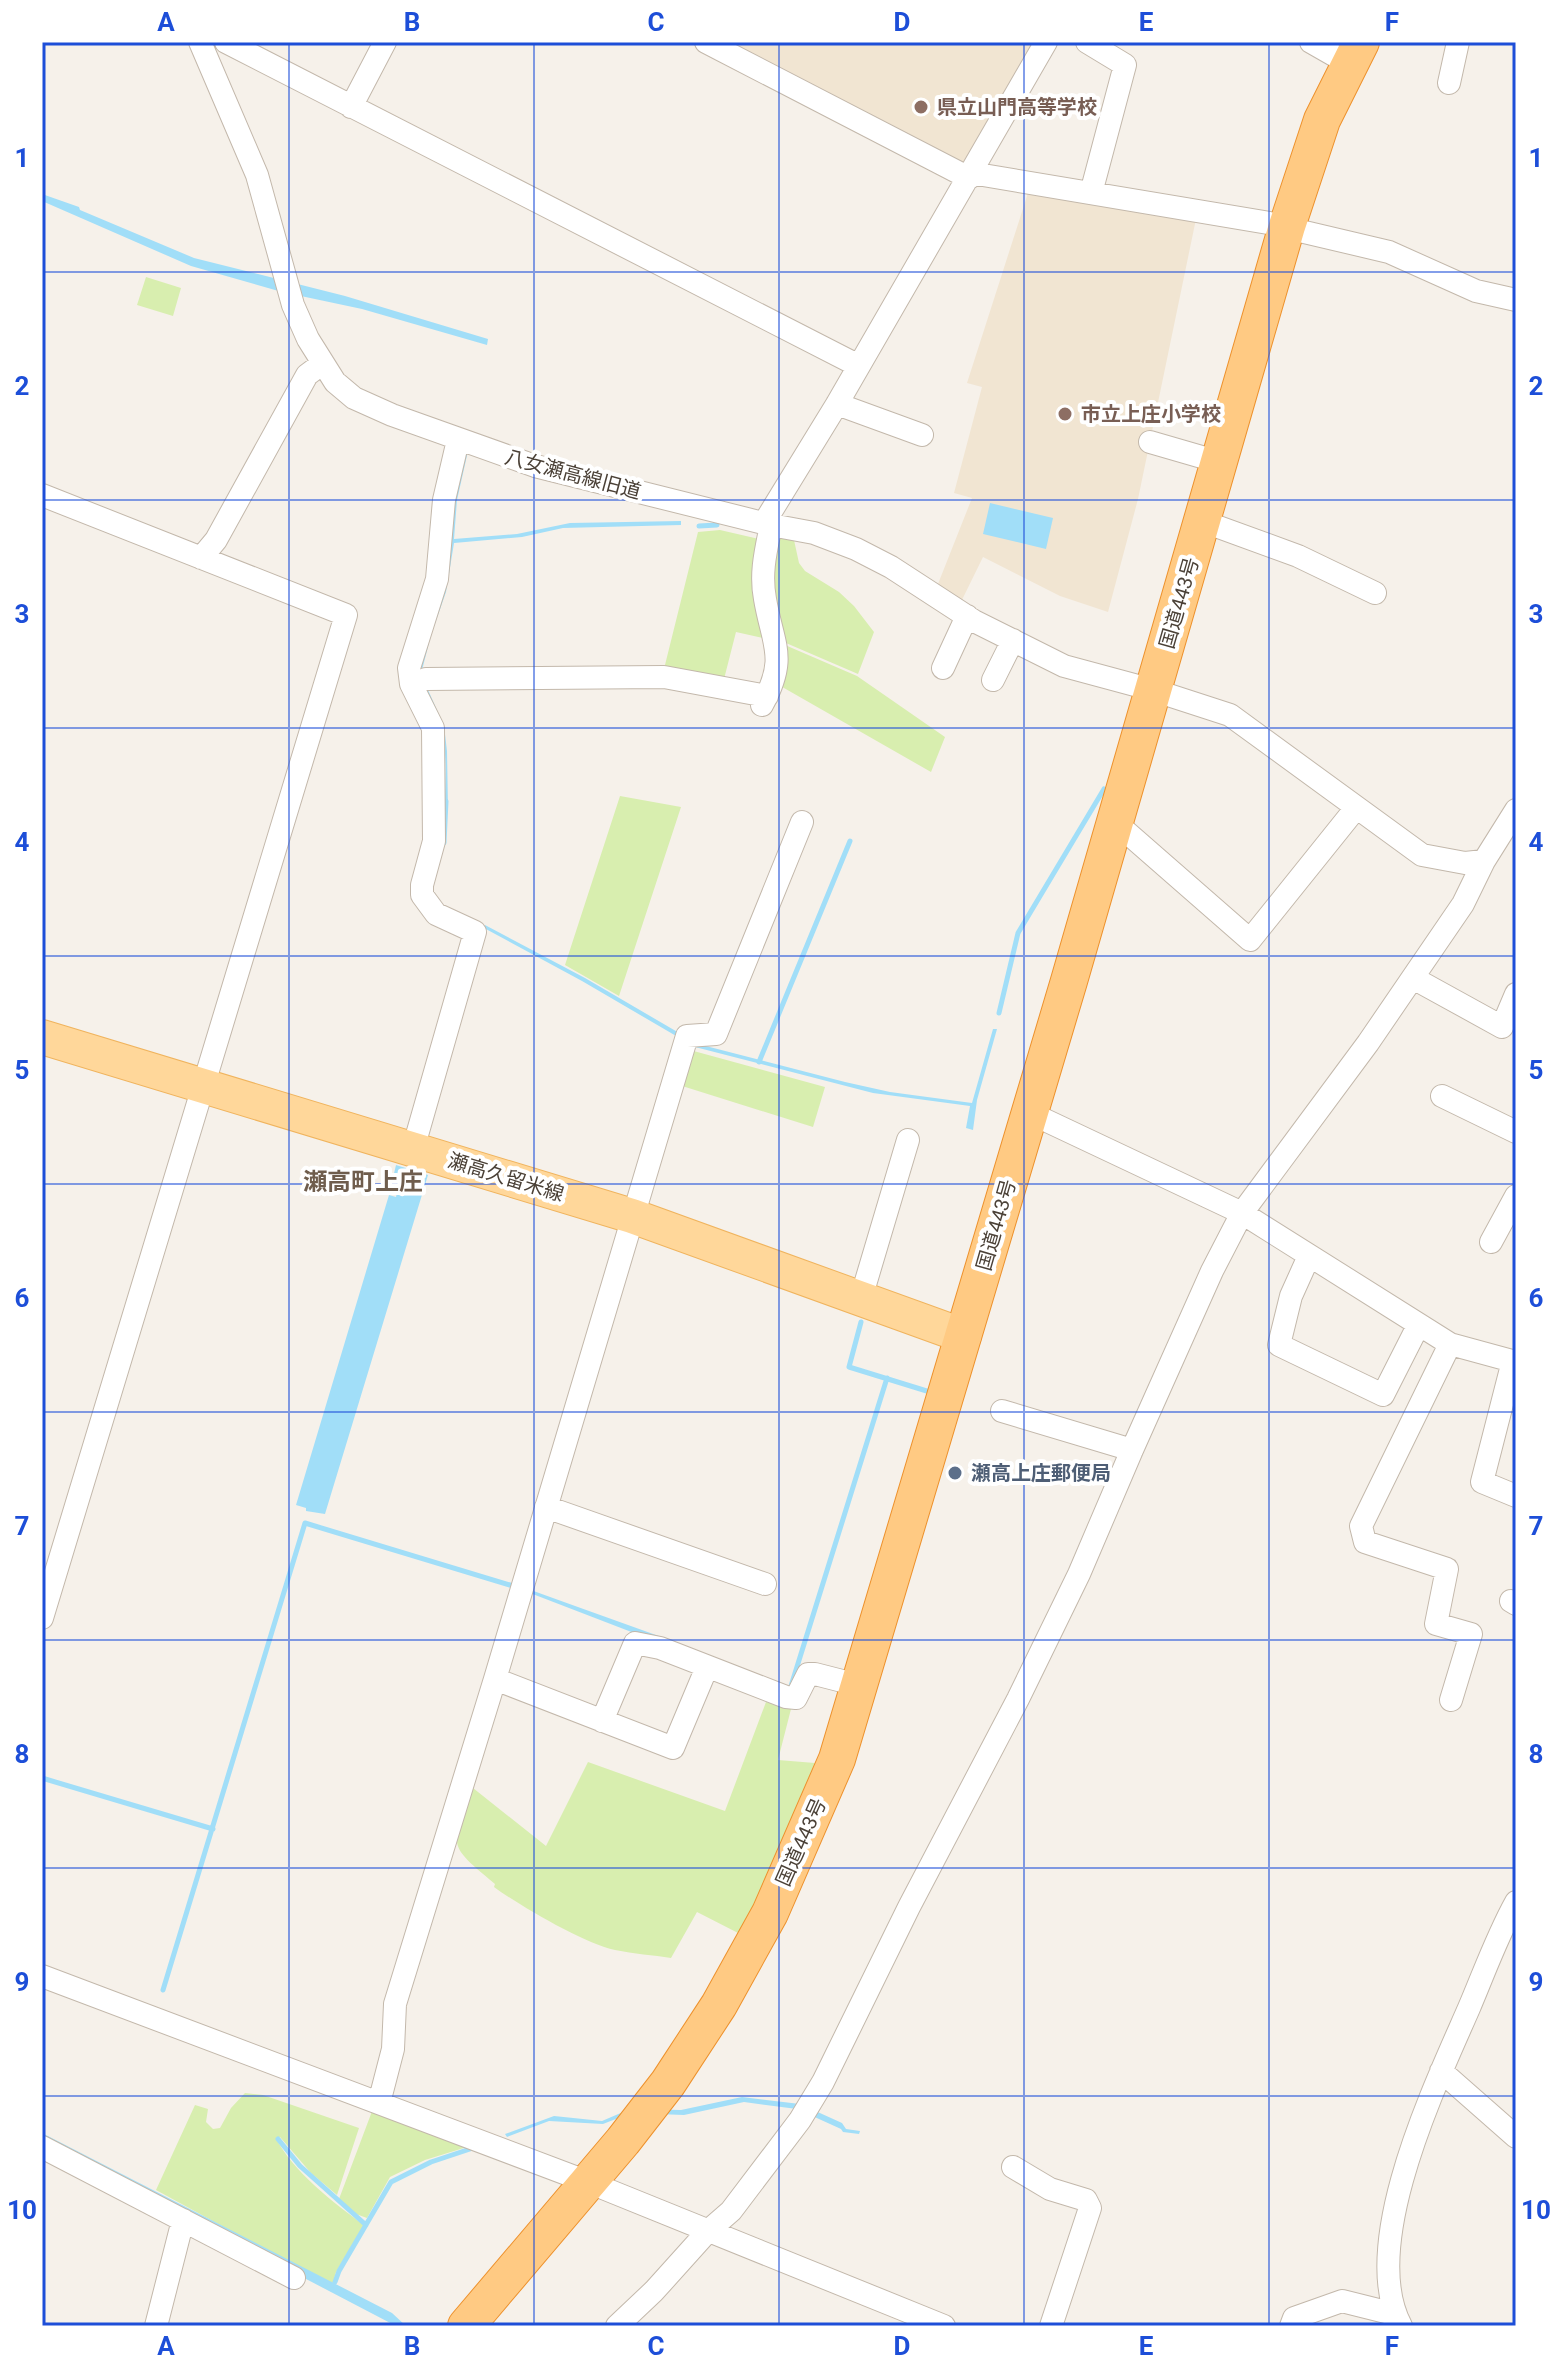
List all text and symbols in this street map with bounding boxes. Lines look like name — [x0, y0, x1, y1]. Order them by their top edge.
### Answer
text: A — [157, 7, 175, 37]
text: B — [404, 7, 420, 37]
text: C — [647, 7, 665, 37]
text: D — [894, 7, 910, 37]
text: E — [1139, 7, 1154, 37]
text: F — [1385, 7, 1399, 37]
place label: 県立山門高等学校 — [937, 95, 1097, 119]
marker: 県立山門高等学校 — [912, 98, 930, 116]
text: 1 — [15, 143, 29, 173]
text: 1 — [1529, 143, 1543, 173]
text: 2 — [15, 371, 29, 401]
text: 2 — [1529, 371, 1543, 401]
place label: 市立上庄小学校 — [1081, 402, 1221, 426]
marker: 市立上庄小学校 — [1056, 405, 1074, 423]
street label: 八女瀬高線旧道 — [502, 444, 644, 504]
street label: 国道443号 — [1155, 555, 1203, 651]
text: 3 — [15, 599, 29, 629]
text: 3 — [1529, 599, 1543, 629]
text: 4 — [15, 827, 30, 857]
text: 4 — [1529, 827, 1544, 857]
text: 5 — [15, 1055, 29, 1085]
text: 5 — [1529, 1055, 1543, 1085]
street label: 瀬高久留米線 — [445, 1148, 567, 1206]
district label: 瀬高町上庄 — [303, 1168, 423, 1196]
street label: 国道443号 — [972, 1177, 1020, 1273]
text: 6 — [15, 1283, 30, 1313]
text: 6 — [1529, 1283, 1544, 1313]
place label: 瀬高上庄郵便局 — [971, 1461, 1111, 1485]
marker: 瀬高上庄郵便局 — [946, 1464, 964, 1482]
text: 7 — [15, 1511, 29, 1541]
text: 7 — [1529, 1511, 1543, 1541]
text: 8 — [15, 1739, 29, 1769]
text: 8 — [1529, 1739, 1543, 1769]
street label: 国道443号 — [771, 1794, 831, 1890]
text: 9 — [15, 1967, 29, 1997]
text: 9 — [1529, 1967, 1543, 1997]
text: 10 — [7, 2195, 37, 2225]
text: 10 — [1521, 2195, 1551, 2225]
text: A — [157, 2331, 175, 2361]
text: B — [404, 2331, 420, 2361]
text: C — [647, 2331, 665, 2361]
text: D — [894, 2331, 910, 2361]
text: E — [1139, 2331, 1154, 2361]
text: F — [1385, 2331, 1399, 2361]

